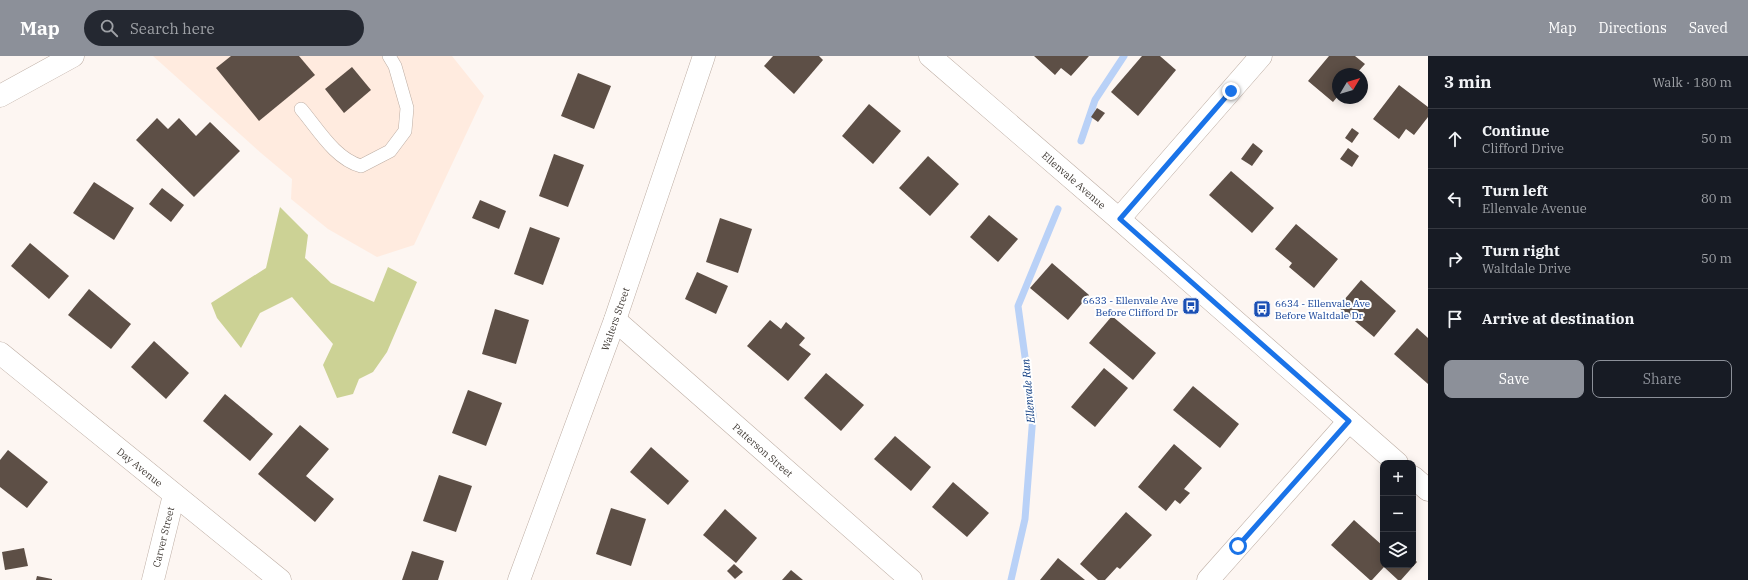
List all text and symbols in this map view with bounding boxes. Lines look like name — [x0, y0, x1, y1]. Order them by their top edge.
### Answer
search box — [84, 10, 364, 46]
text: Map — [20, 16, 60, 40]
icon: search — [98, 17, 120, 39]
text: Search here — [130, 19, 214, 38]
text: Map — [1548, 19, 1577, 37]
text: Directions — [1599, 19, 1667, 37]
text: Saved — [1689, 19, 1728, 37]
north arrow — [1332, 68, 1368, 104]
text: 3 min — [1444, 71, 1492, 93]
text: Walk · 180 m — [1653, 74, 1732, 91]
route end — [1222, 82, 1240, 100]
text: Continue — [1482, 121, 1549, 140]
icon: ahead — [1444, 128, 1466, 150]
text: 50 m — [1701, 130, 1732, 147]
text: Clifford Drive — [1482, 140, 1564, 157]
street label: Ellenvale Avenue — [1039, 149, 1108, 212]
text: Turn left — [1482, 181, 1548, 200]
icon: left — [1444, 188, 1466, 210]
text: 80 m — [1701, 190, 1732, 207]
text: Ellenvale Avenue — [1482, 200, 1587, 217]
text: Turn right — [1482, 241, 1560, 260]
icon: right — [1444, 248, 1466, 270]
text: 50 m — [1701, 250, 1732, 267]
text: Waltdale Drive — [1482, 260, 1571, 277]
street label: Walters Street — [599, 285, 633, 353]
place label: 6633 - Ellenvale Ave Before Clifford Dr — [1083, 294, 1179, 319]
bus stop icon: 6633 - Ellenvale Ave Before Clifford Dr — [1181, 296, 1201, 316]
place label: 6634 - Ellenvale Ave Before Waltdale Dr — [1275, 297, 1370, 322]
bus stop icon: 6634 - Ellenvale Ave Before Waltdale Dr — [1252, 299, 1272, 319]
icon: arrive — [1444, 308, 1466, 330]
text: Arrive at destination — [1482, 309, 1634, 328]
water label: Ellenvale Run — [1018, 358, 1038, 425]
button: Save — [1444, 360, 1584, 398]
button: Share — [1592, 360, 1732, 398]
street label: Patterson Street — [730, 421, 796, 480]
street label: Day Avenue — [114, 445, 165, 490]
map controls — [1380, 460, 1416, 568]
button: + — [1380, 460, 1416, 496]
button: − — [1380, 496, 1416, 532]
street label: Carver Street — [150, 505, 177, 569]
button: layers — [1380, 532, 1416, 568]
route start — [1229, 537, 1247, 555]

